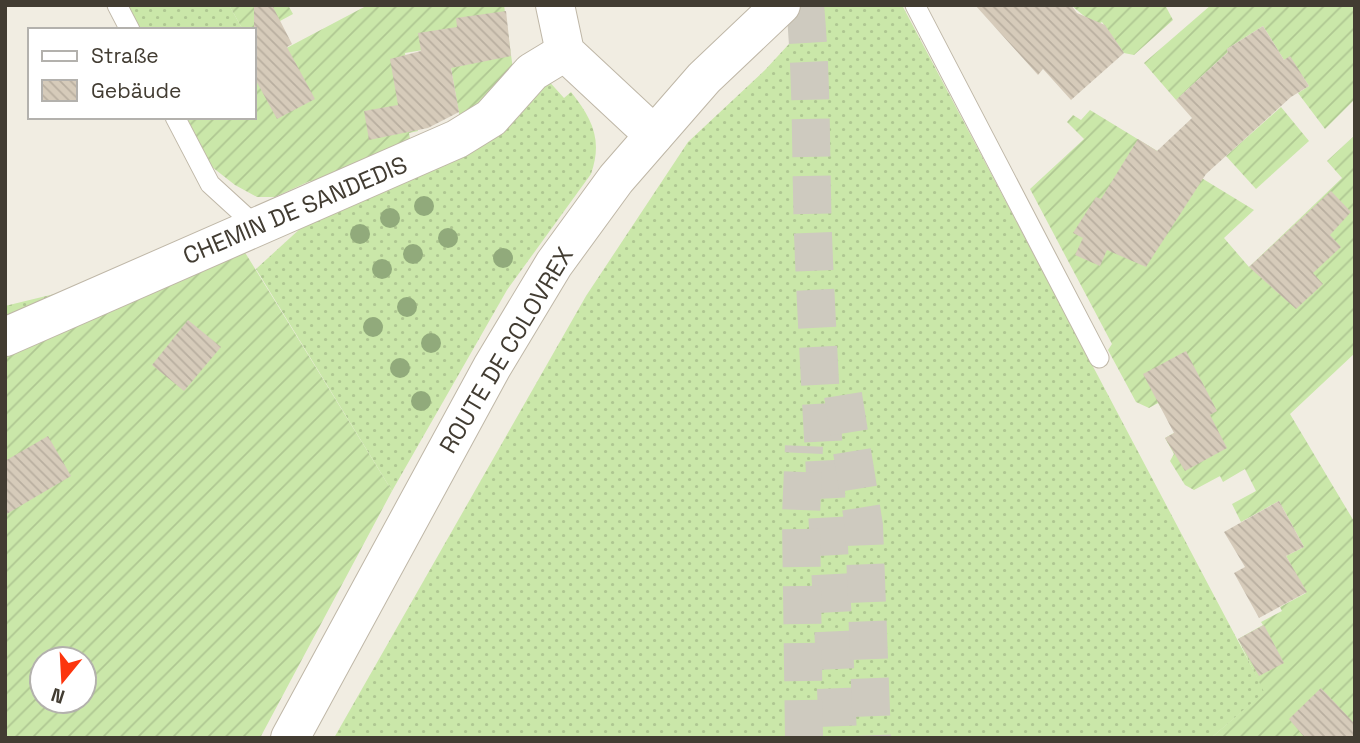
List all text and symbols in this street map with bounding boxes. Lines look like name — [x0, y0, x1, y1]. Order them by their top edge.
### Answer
legend — [28, 28, 256, 119]
text: Straße — [91, 42, 159, 69]
text: Gebäude — [91, 77, 181, 104]
street label: CHEMIN DE SANDEDIS — [178, 149, 412, 271]
street label: ROUTE DE COLOVREX — [432, 241, 580, 459]
north arrow — [28, 645, 98, 715]
text: N — [48, 682, 68, 710]

